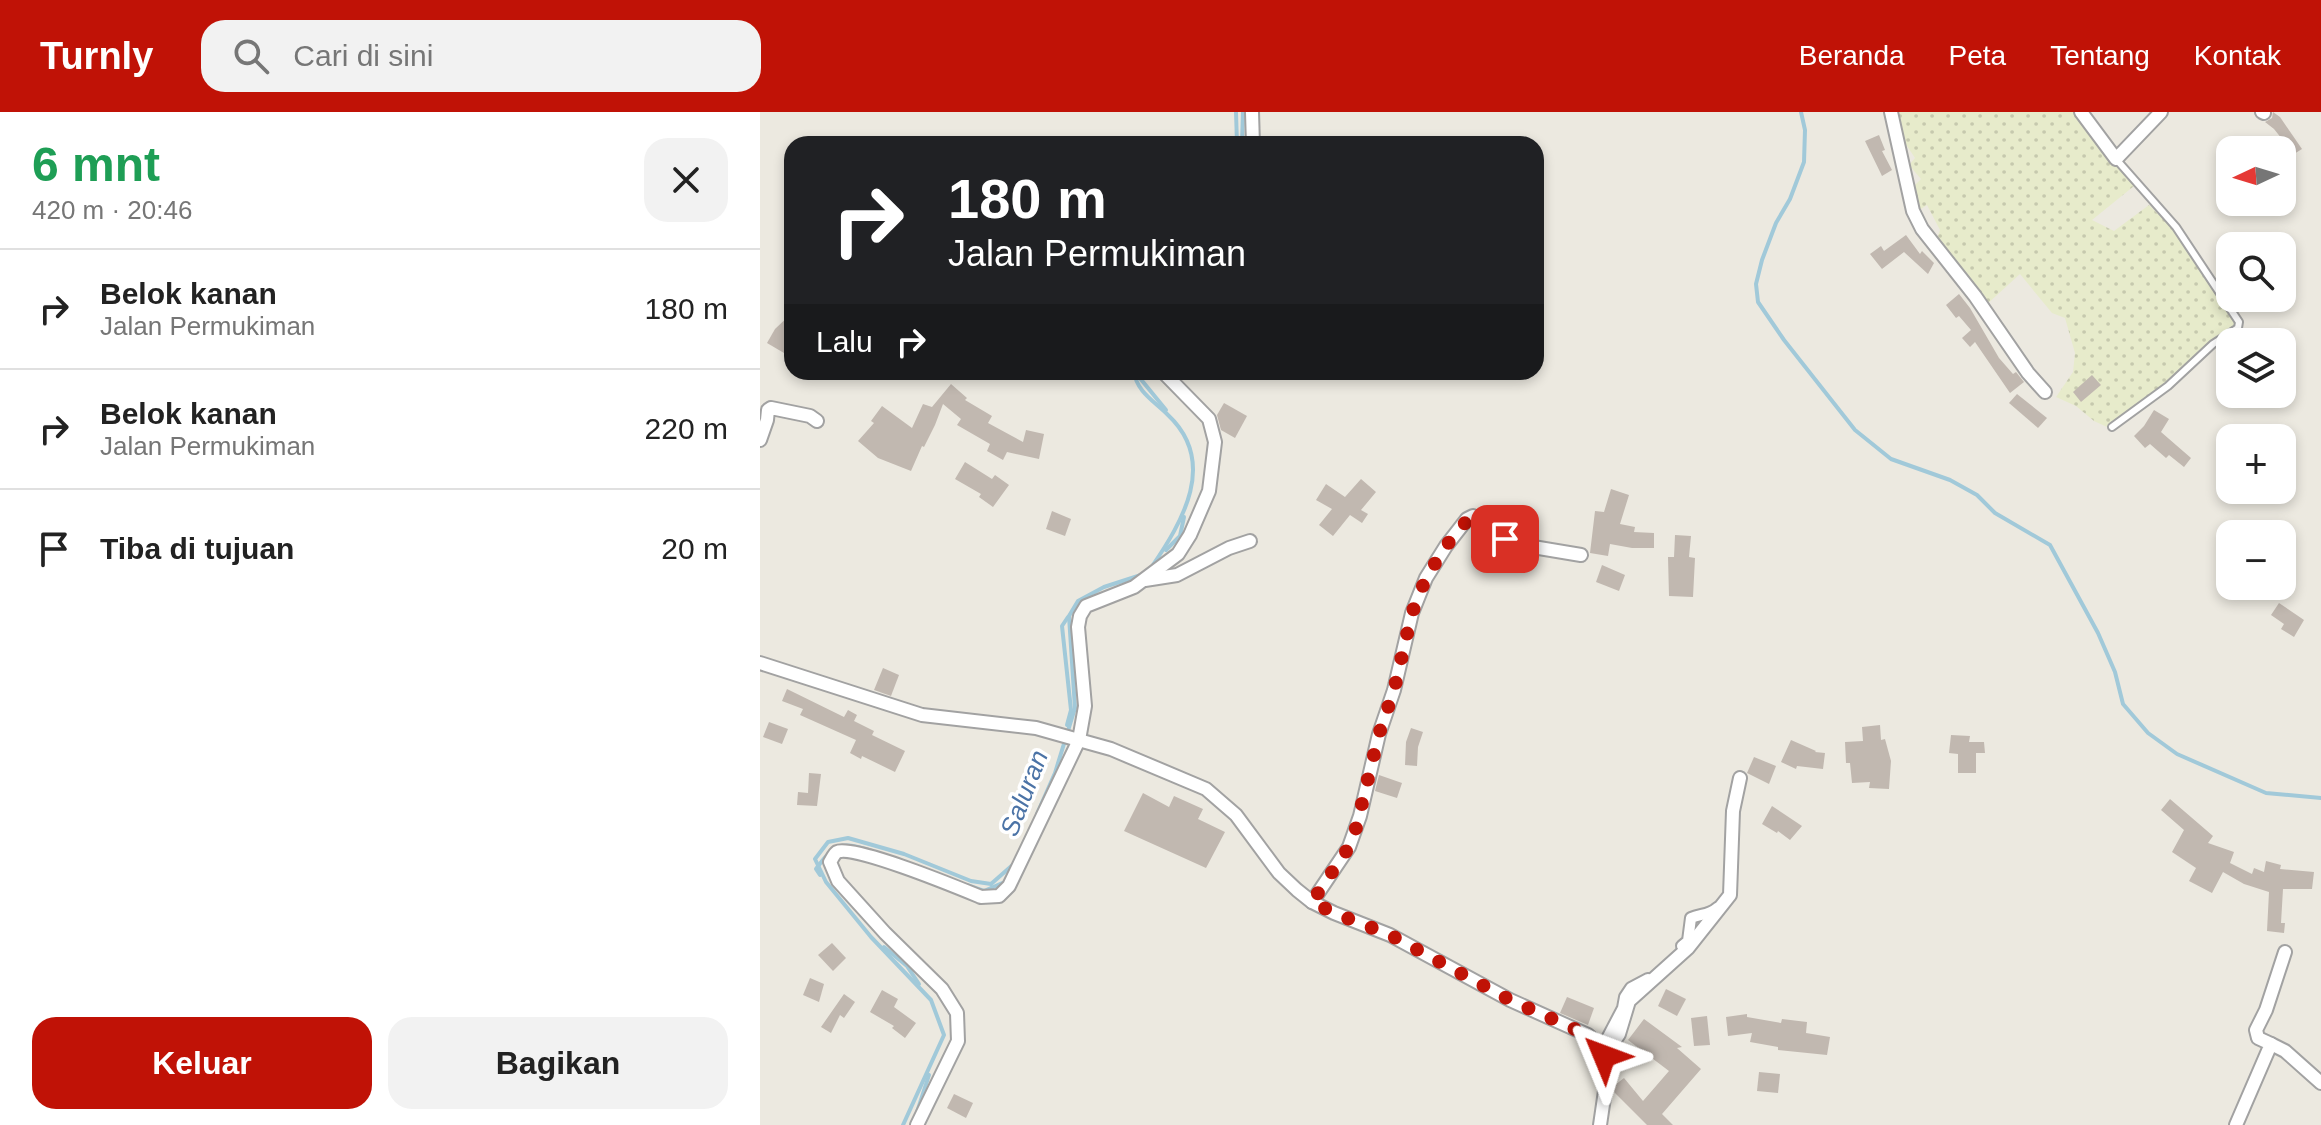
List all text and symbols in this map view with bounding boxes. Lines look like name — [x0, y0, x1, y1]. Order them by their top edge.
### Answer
search box — [201, 20, 761, 92]
icon: search — [229, 34, 273, 78]
text: Turnly — [40, 35, 153, 77]
text: Cari di sini — [293, 39, 433, 72]
text: Beranda — [1799, 40, 1905, 71]
text: Peta — [1949, 40, 2006, 71]
text: Tentang — [2050, 40, 2150, 71]
text: Kontak — [2194, 40, 2281, 71]
north arrow — [2216, 136, 2296, 216]
map controls — [2216, 136, 2296, 600]
text: 6 mnt — [32, 138, 160, 191]
button: close — [644, 138, 728, 222]
text: 180 m — [948, 167, 1107, 230]
icon: right — [816, 168, 920, 272]
text: 420 m · 20:46 — [32, 195, 192, 225]
button: search — [2216, 232, 2296, 312]
text: Jalan Permukiman — [948, 233, 1246, 274]
text: Belok kanan — [100, 277, 277, 310]
icon: right — [32, 287, 76, 331]
text: 180 m — [645, 292, 728, 325]
text: Jalan Permukiman — [100, 311, 315, 341]
icon: right — [889, 320, 933, 364]
text: Lalu — [816, 325, 873, 358]
button: layers — [2216, 328, 2296, 408]
text: Belok kanan — [100, 397, 277, 430]
icon: right — [32, 407, 76, 451]
text: 220 m — [645, 412, 728, 445]
button: + — [2216, 424, 2296, 504]
text: Jalan Permukiman — [100, 431, 315, 461]
pin — [1471, 505, 1539, 573]
icon: arrive — [1483, 517, 1527, 561]
button: − — [2216, 520, 2296, 600]
icon: arrive — [32, 527, 76, 571]
text: Tiba di tujuan — [100, 532, 294, 565]
text: 20 m — [661, 532, 728, 565]
water label: Saluran — [994, 746, 1054, 840]
position arrow — [1562, 1014, 1646, 1098]
button: Keluar — [32, 1017, 372, 1109]
button: Bagikan — [388, 1017, 728, 1109]

